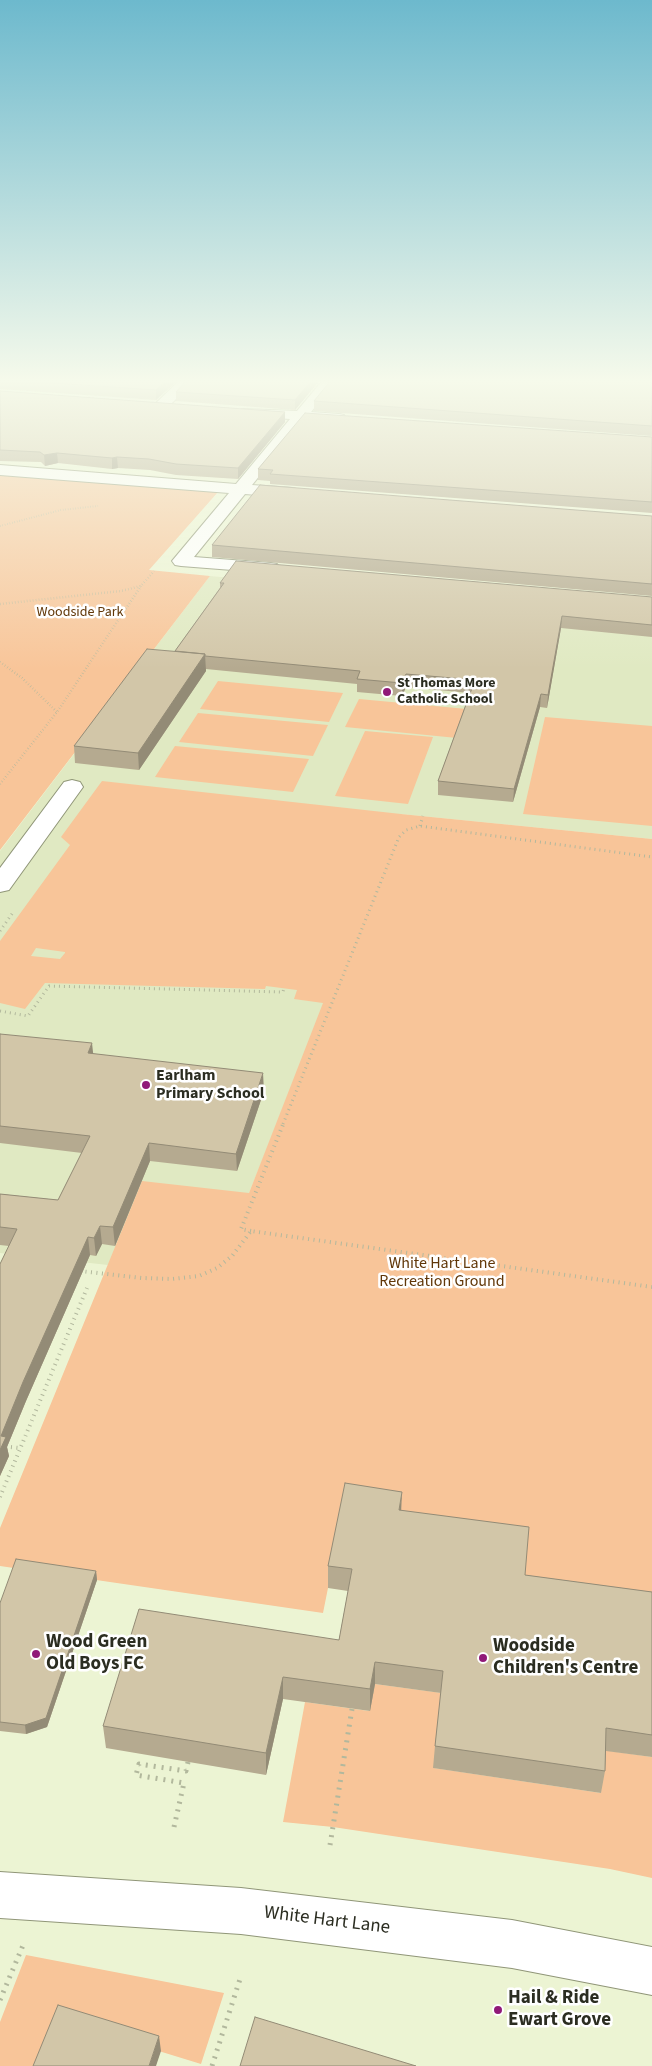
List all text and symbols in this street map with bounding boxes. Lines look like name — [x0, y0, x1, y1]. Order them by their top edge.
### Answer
park label: Woodside Park — [37, 605, 123, 621]
place label: St Thomas More Catholic School — [397, 676, 496, 709]
marker: St Thomas More Catholic School — [381, 686, 393, 698]
place label: Earlham Primary School — [156, 1066, 264, 1104]
marker: Earlham Primary School — [140, 1079, 152, 1091]
park label: White Hart Lane Recreation Ground — [379, 1254, 505, 1292]
place label: Wood Green Old Boys FC — [46, 1632, 147, 1676]
place label: Woodside Children's Centre — [493, 1636, 638, 1680]
marker: Wood Green Old Boys FC — [30, 1648, 42, 1660]
marker: Woodside Children's Centre — [477, 1652, 489, 1664]
street label: White Hart Lane — [263, 1902, 391, 1940]
place label: Hail & Ride Ewart Grove — [508, 1988, 611, 2032]
marker: Hail & Ride Ewart Grove — [492, 2004, 504, 2016]

